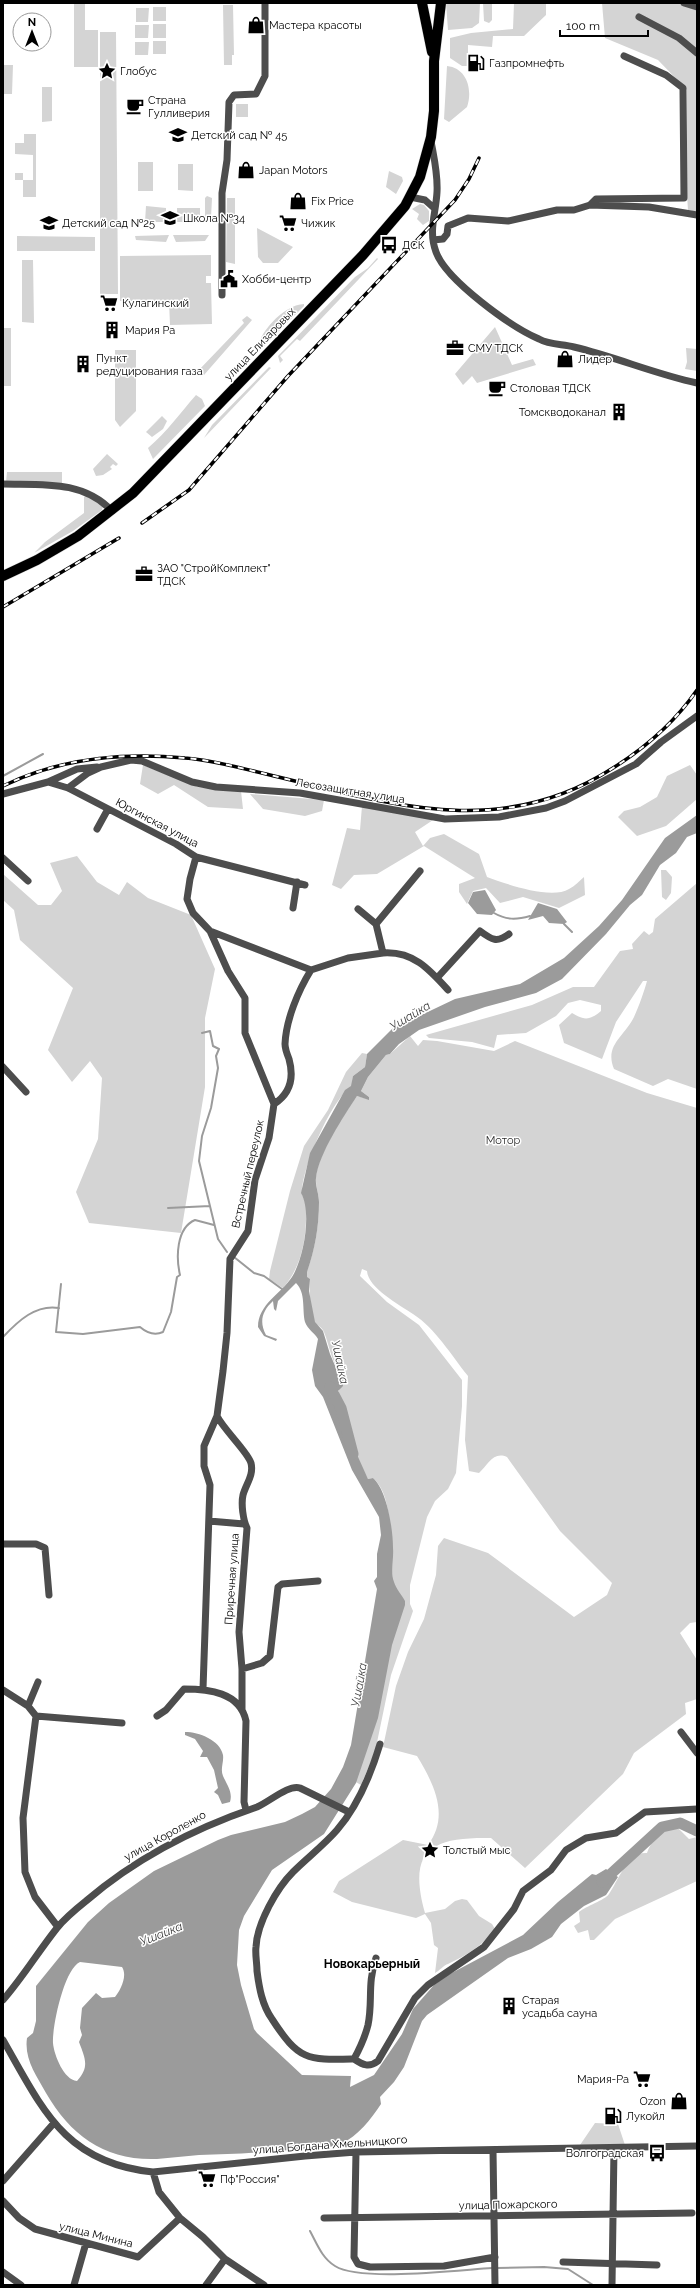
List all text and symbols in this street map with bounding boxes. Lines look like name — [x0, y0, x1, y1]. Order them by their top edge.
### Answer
north arrow — [12, 12, 52, 52]
scale bar — [560, 12, 648, 38]
shop icon: Мастера красоты — [246, 15, 266, 35]
text: N — [28, 16, 36, 29]
place label: Мастера красоты — [269, 19, 362, 32]
text: 100 m — [566, 19, 600, 33]
fuel station icon: Газпромнефть — [466, 53, 486, 73]
place label: Газпромнефть — [489, 57, 565, 70]
place icon: Глобус — [97, 61, 117, 81]
place label: Глобус — [120, 65, 157, 78]
place label: Страна Гулливерия — [148, 94, 210, 120]
cafe icon: Страна Гулливерия — [125, 96, 145, 116]
school or university icon: Детский сад № 45 — [168, 125, 188, 145]
place label: Детский сад № 45 — [191, 129, 287, 142]
shop icon: Japan Motors — [236, 160, 256, 180]
place label: Japan Motors — [259, 164, 328, 177]
shop icon: Fix Price — [288, 191, 308, 211]
place label: Fix Price — [311, 195, 354, 208]
school or university icon: Школа №34 — [160, 208, 180, 228]
place label: Школа №34 — [183, 212, 245, 225]
school or university icon: Детский сад №25 — [39, 213, 59, 233]
supermarket icon: Чижик — [278, 213, 298, 233]
place label: Детский сад №25 — [62, 217, 155, 230]
place label: Чижик — [301, 217, 336, 230]
bus stop icon: ДСК — [379, 235, 399, 255]
place label: ДСК — [402, 239, 425, 252]
public building icon: Хобби-центр — [219, 269, 239, 289]
place label: Хобби-центр — [242, 273, 312, 286]
supermarket icon: Кулагинский — [99, 293, 119, 313]
place label: Кулагинский — [122, 297, 189, 310]
street label: улица Елизаровых — [222, 304, 299, 383]
building icon: Мария Ра — [102, 320, 122, 340]
place label: Мария Ра — [125, 324, 175, 337]
office icon: СМУ ТДСК — [445, 338, 465, 358]
place label: СМУ ТДСК — [468, 342, 523, 355]
shop icon: Лидер — [555, 349, 575, 369]
place label: Пункт редуцирования газа — [96, 352, 203, 378]
place label: Лидер — [578, 353, 612, 366]
building icon: Пункт редуцирования газа — [73, 354, 93, 374]
cafe icon: Столовая ТДСК — [487, 378, 507, 398]
place label: Столовая ТДСК — [510, 382, 591, 395]
building icon: Томскводоканал — [609, 402, 629, 422]
place label: Томскводоканал — [519, 406, 606, 419]
place label: ЗАО "СтройКомплект" ТДСК — [157, 562, 271, 588]
office icon: ЗАО "СтройКомплект" ТДСК — [134, 564, 154, 584]
street label: Лесозащитная улица — [294, 776, 406, 806]
street label: Юргинская улица — [113, 796, 201, 850]
water label: Ушайка — [387, 998, 433, 1034]
street label: Встречный переулок — [229, 1118, 267, 1230]
park label: Мотор — [486, 1134, 521, 1147]
water label: Ушайка — [328, 1339, 352, 1385]
street label: Приречная улица — [222, 1533, 242, 1625]
water label: Ушайка — [348, 1662, 370, 1708]
street label: улица Короленко — [122, 1808, 209, 1864]
place icon: Толстый мыс — [420, 1840, 440, 1860]
place label: Толстый мыс — [443, 1844, 511, 1857]
water label: Ушайка — [138, 1919, 184, 1949]
district label: Новокарьерный — [324, 1957, 420, 1971]
place label: Старая усадьба сауна — [522, 1994, 597, 2020]
building icon: Старая усадьба сауна — [499, 1996, 519, 2016]
supermarket icon: Мария-Ра — [632, 2069, 652, 2089]
place label: Мария-Ра — [577, 2073, 629, 2086]
shop icon: Ozon — [669, 2091, 689, 2111]
place label: Ozon — [639, 2095, 666, 2108]
fuel station icon: Лукойл — [603, 2106, 623, 2126]
place label: Лукойл — [626, 2110, 665, 2123]
street label: улица Богдана Хмельницкого — [252, 2133, 408, 2157]
bus stop icon: Волгоградская — [647, 2143, 667, 2163]
place label: Волгоградская — [566, 2147, 644, 2160]
supermarket icon: Пф"Россия" — [197, 2169, 217, 2189]
place label: Пф"Россия" — [220, 2173, 279, 2186]
street label: улица Пожарского — [458, 2198, 558, 2212]
street label: улица Минина — [58, 2220, 134, 2250]

